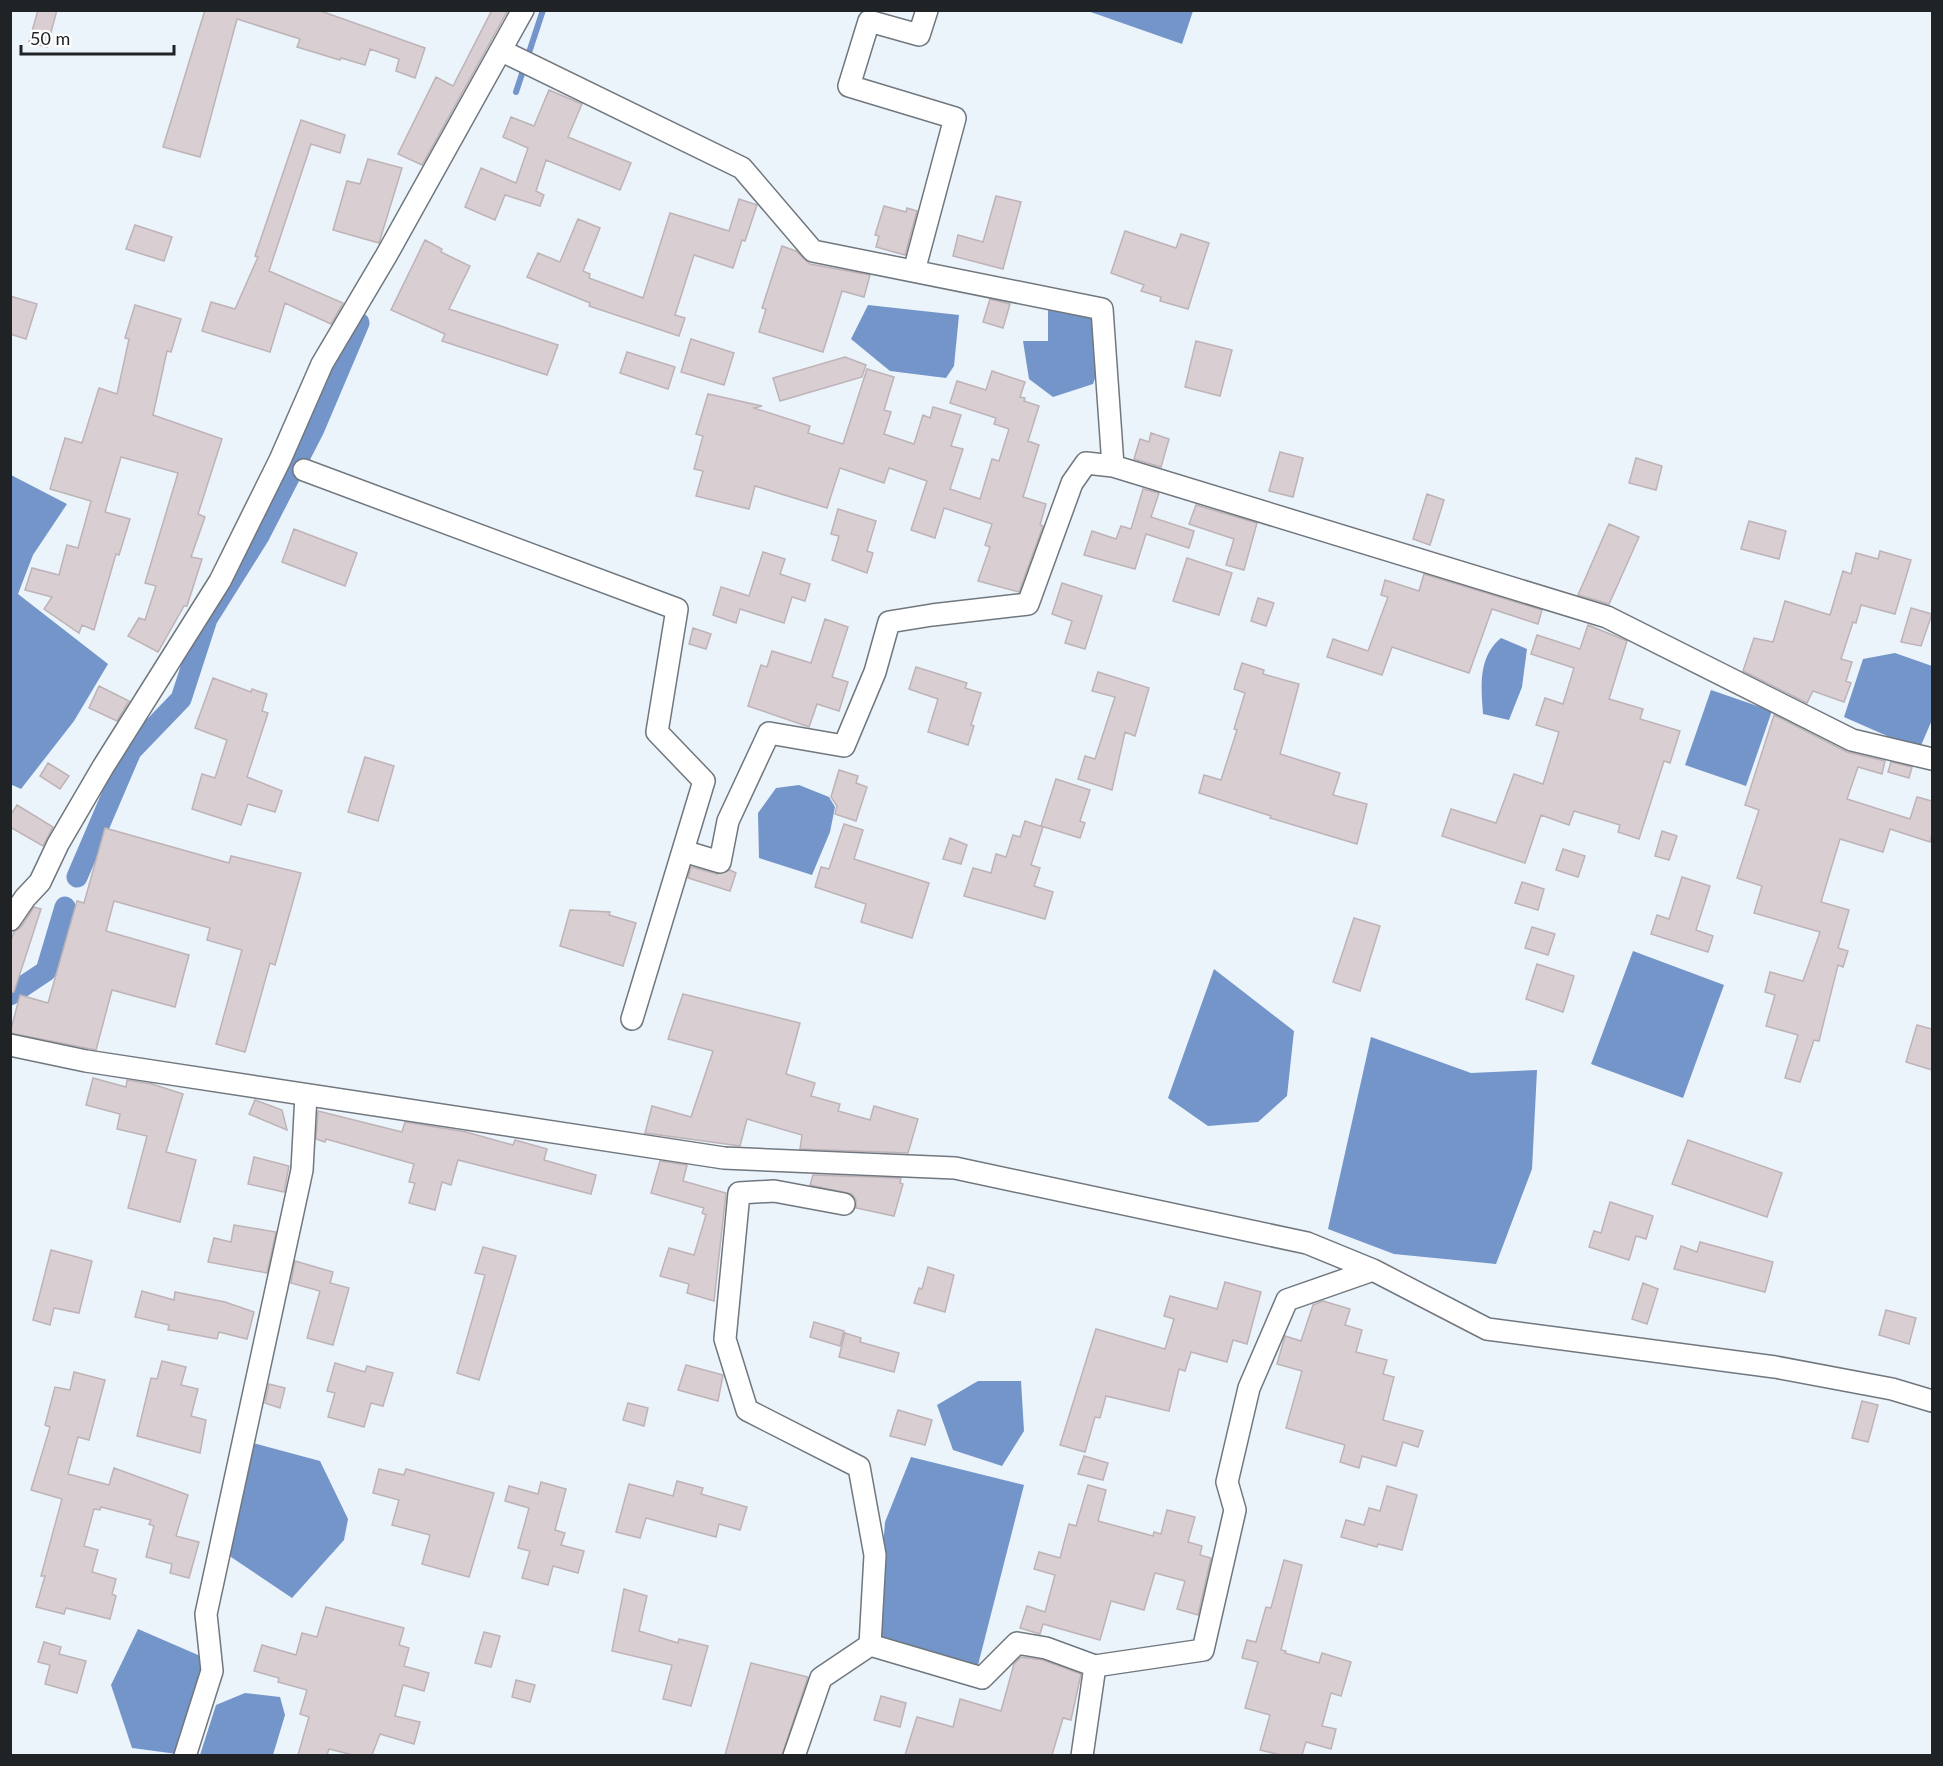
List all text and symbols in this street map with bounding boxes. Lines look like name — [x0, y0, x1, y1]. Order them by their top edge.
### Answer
scale bar — [21, 18, 174, 56]
text: 50 m — [30, 27, 70, 49]

